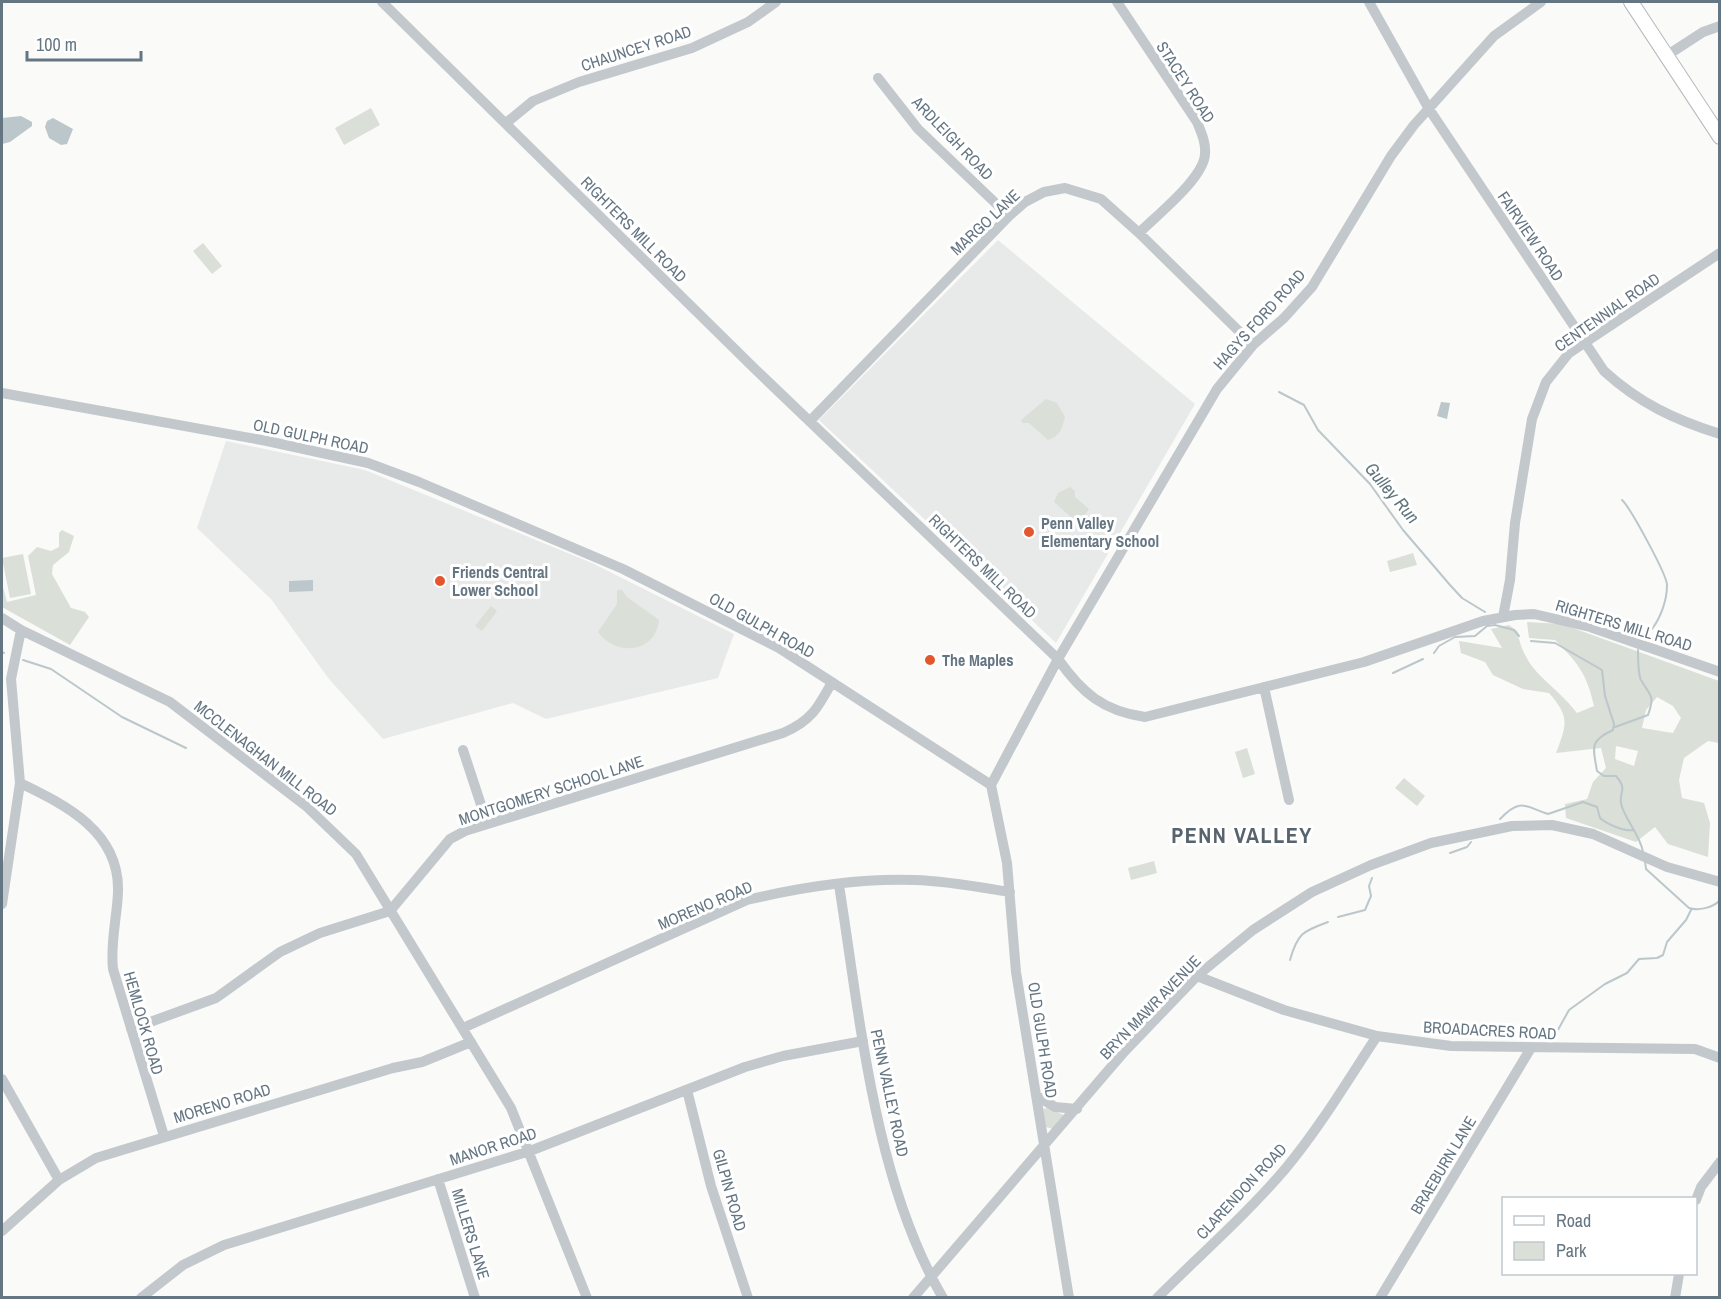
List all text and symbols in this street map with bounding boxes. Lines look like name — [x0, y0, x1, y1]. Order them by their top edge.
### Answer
street label: CHAUNCEY ROAD — [578, 20, 694, 76]
scale bar — [27, 24, 141, 62]
text: 100 m — [36, 32, 77, 57]
street label: STACEY ROAD — [1151, 37, 1221, 127]
street label: ARDLEIGH ROAD — [907, 91, 999, 185]
street label: RIGHTERS MILL ROAD — [576, 171, 692, 287]
street label: MARGO LANE — [946, 184, 1024, 260]
street label: FAIRVIEW ROAD — [1493, 187, 1569, 285]
street label: HAGYS FORD ROAD — [1208, 264, 1310, 374]
street label: CENTENNIAL ROAD — [1550, 267, 1664, 357]
street label: OLD GULPH ROAD — [251, 413, 371, 459]
water label: Gulley Run — [1359, 457, 1425, 529]
street label: RIGHTERS MILL ROAD — [924, 509, 1042, 623]
place label: Penn Valley Elementary School — [1041, 512, 1159, 552]
marker: Penn Valley Elementary School — [1022, 525, 1036, 539]
place label: Friends Central Lower School — [452, 561, 548, 601]
marker: Friends Central Lower School — [433, 574, 447, 588]
street label: OLD GULPH ROAD — [705, 587, 819, 663]
street label: RIGHTERS MILL ROAD — [1553, 594, 1695, 656]
place label: The Maples — [942, 649, 1013, 671]
marker: The Maples — [923, 653, 937, 667]
street label: MCCLENAGHAN MILL ROAD — [190, 695, 342, 821]
street label: MONTGOMERY SCHOOL LANE — [456, 750, 646, 830]
district label: PENN VALLEY — [1171, 820, 1313, 850]
street label: MORENO ROAD — [654, 875, 756, 935]
street label: BRYN MAWR AVENUE — [1095, 950, 1205, 1064]
street label: HEMLOCK ROAD — [119, 969, 169, 1077]
street label: OLD GULPH ROAD — [1023, 980, 1063, 1100]
street label: BROADACRES ROAD — [1423, 1016, 1557, 1044]
street label: PENN VALLEY ROAD — [866, 1027, 914, 1159]
street label: MORENO ROAD — [171, 1078, 273, 1128]
street label: BRAEBURN LANE — [1405, 1112, 1481, 1218]
street label: MANOR ROAD — [447, 1122, 539, 1170]
street label: CLARENDON ROAD — [1191, 1138, 1291, 1244]
street label: GILPIN ROAD — [708, 1146, 752, 1234]
street label: MILLERS LANE — [447, 1186, 495, 1282]
legend — [1502, 1197, 1697, 1275]
text: Road — [1556, 1208, 1591, 1233]
text: Park — [1556, 1238, 1587, 1263]

